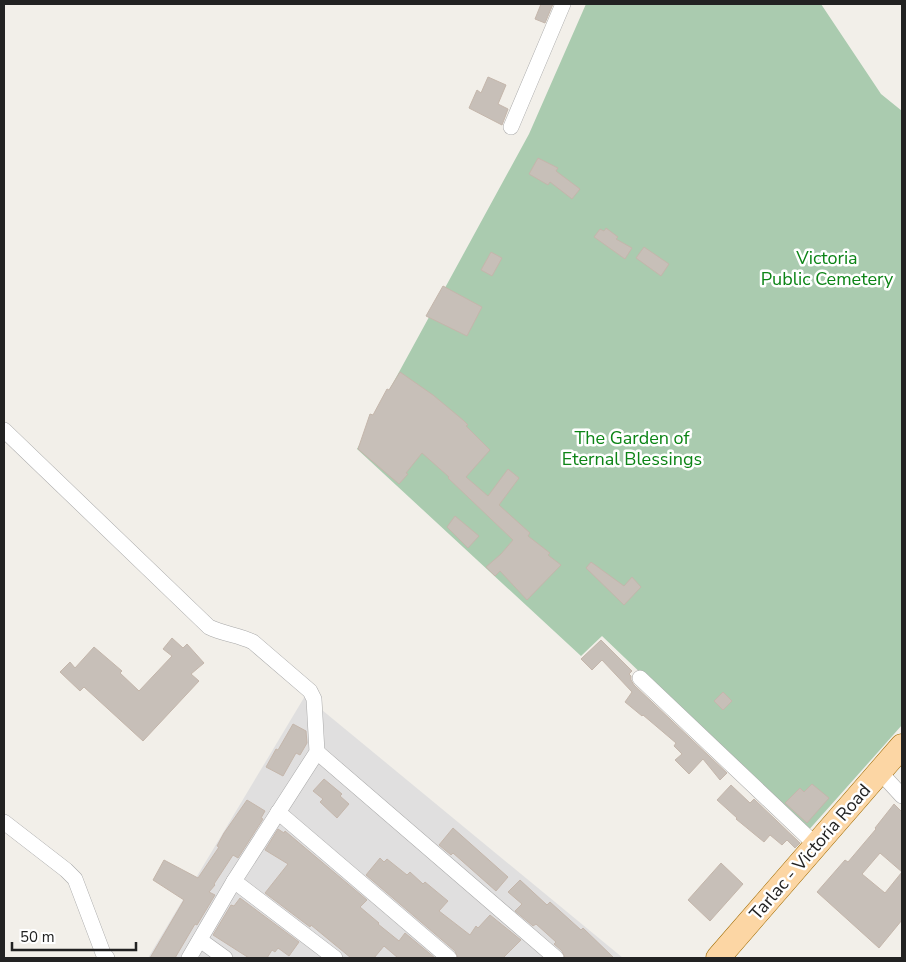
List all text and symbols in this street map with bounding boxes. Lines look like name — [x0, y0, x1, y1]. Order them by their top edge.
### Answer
park label: Victoria Public Cemetery — [761, 246, 894, 291]
park label: The Garden of Eternal Blessings — [562, 426, 702, 471]
street label: Tarlac - Victoria Road — [744, 779, 876, 925]
scale bar — [12, 920, 136, 952]
text: 50 m — [20, 927, 55, 947]

